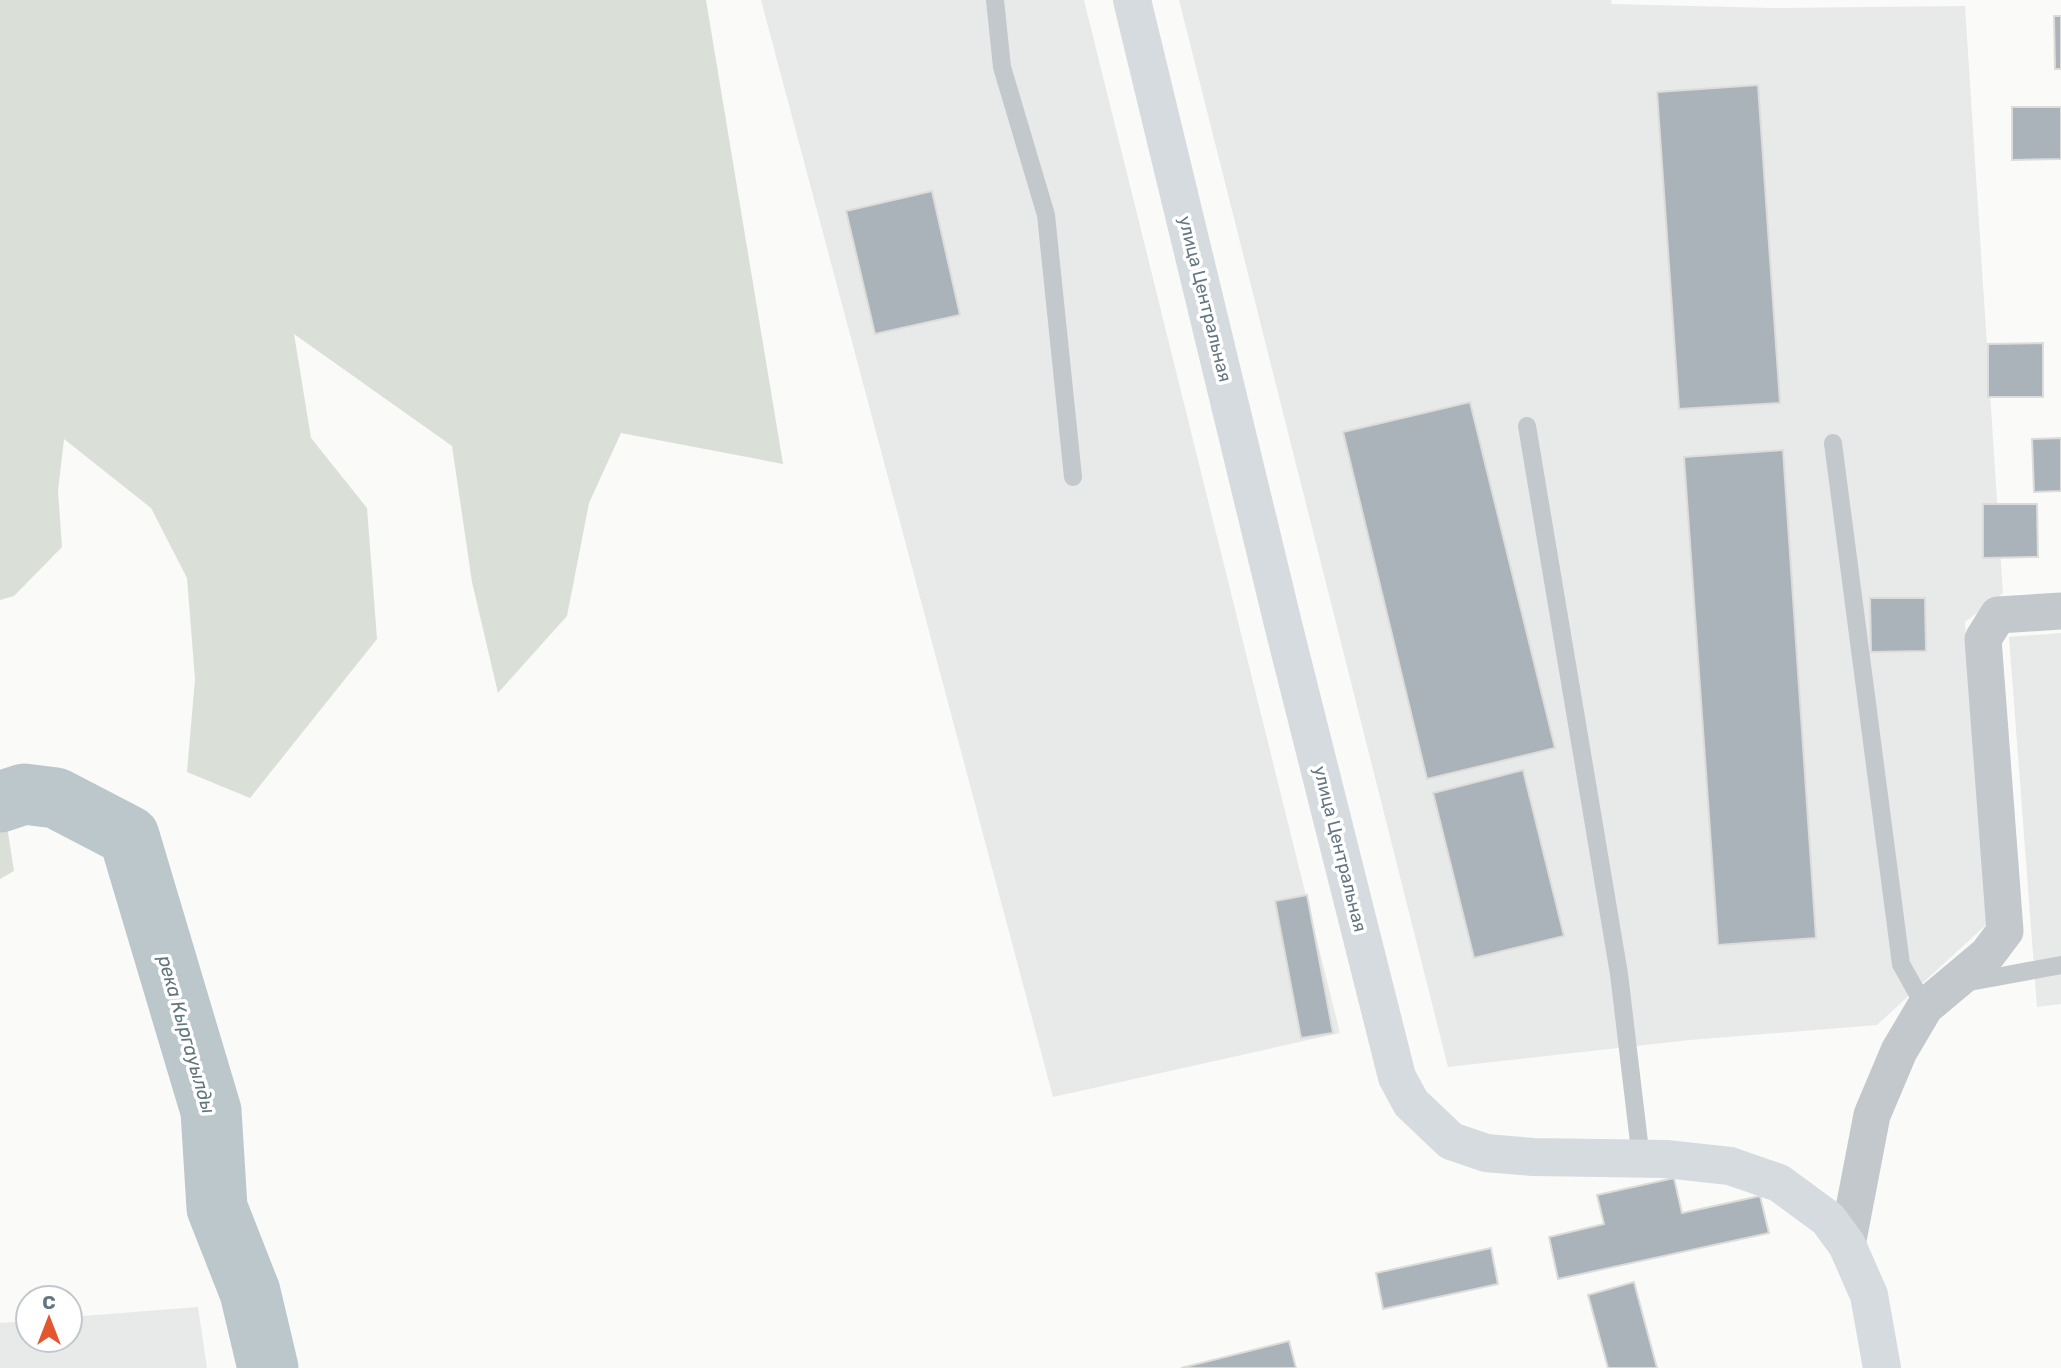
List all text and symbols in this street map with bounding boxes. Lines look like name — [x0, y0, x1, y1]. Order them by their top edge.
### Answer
street label: улица Центральная — [1174, 214, 1236, 384]
street label: улица Центральная — [1309, 764, 1371, 934]
water label: река Кыргауылды — [153, 952, 220, 1117]
north arrow — [14, 1284, 84, 1354]
text: С — [42, 1291, 56, 1314]

